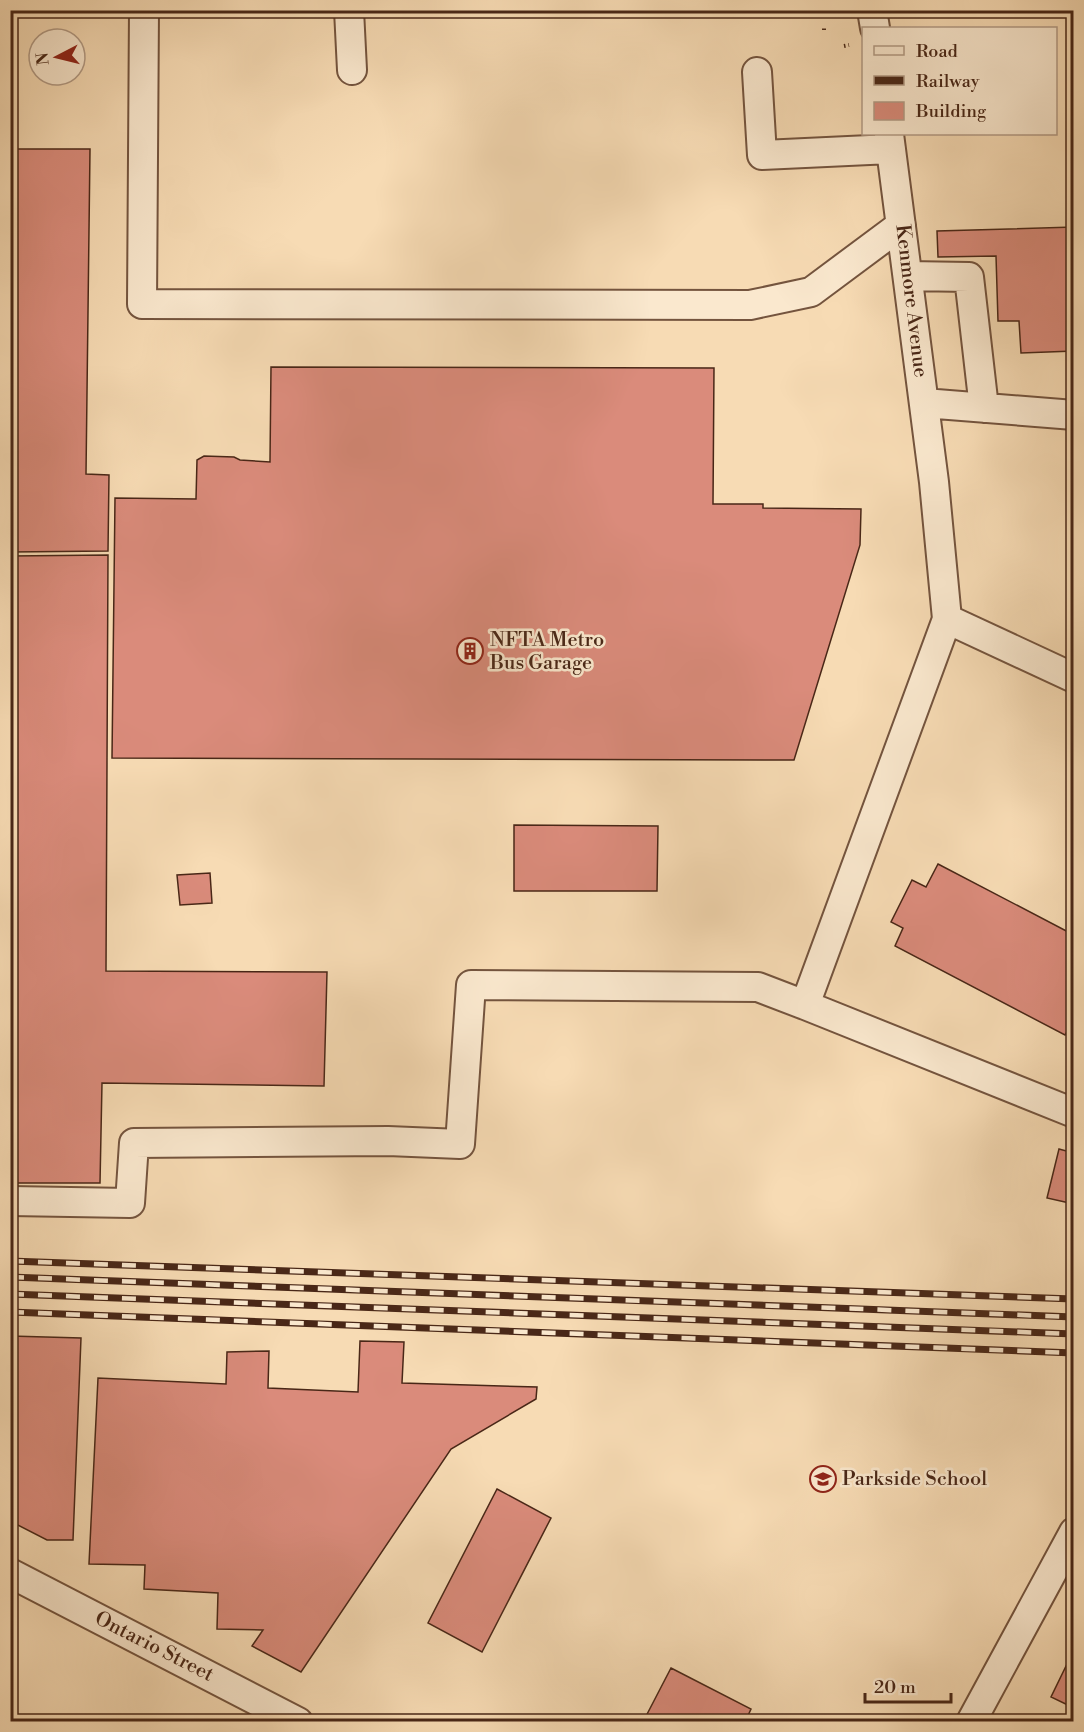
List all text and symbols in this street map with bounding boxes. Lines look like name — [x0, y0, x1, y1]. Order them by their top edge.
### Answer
north arrow — [27, 27, 87, 87]
legend — [862, 27, 1057, 135]
text: Road — [916, 40, 959, 63]
text: N — [32, 51, 54, 66]
text: Railway — [916, 70, 980, 93]
text: Building — [915, 100, 987, 123]
street label: Kenmore Avenue — [889, 223, 933, 379]
place label: NFTA Metro Bus Garage — [489, 628, 604, 676]
building icon: NFTA Metro Bus Garage — [455, 636, 485, 666]
school or university icon: Parkside School — [808, 1464, 838, 1494]
place label: Parkside School — [842, 1467, 987, 1492]
street label: Ontario Street — [90, 1606, 218, 1688]
scale bar — [865, 1666, 950, 1704]
text: 20 m — [874, 1676, 916, 1699]

